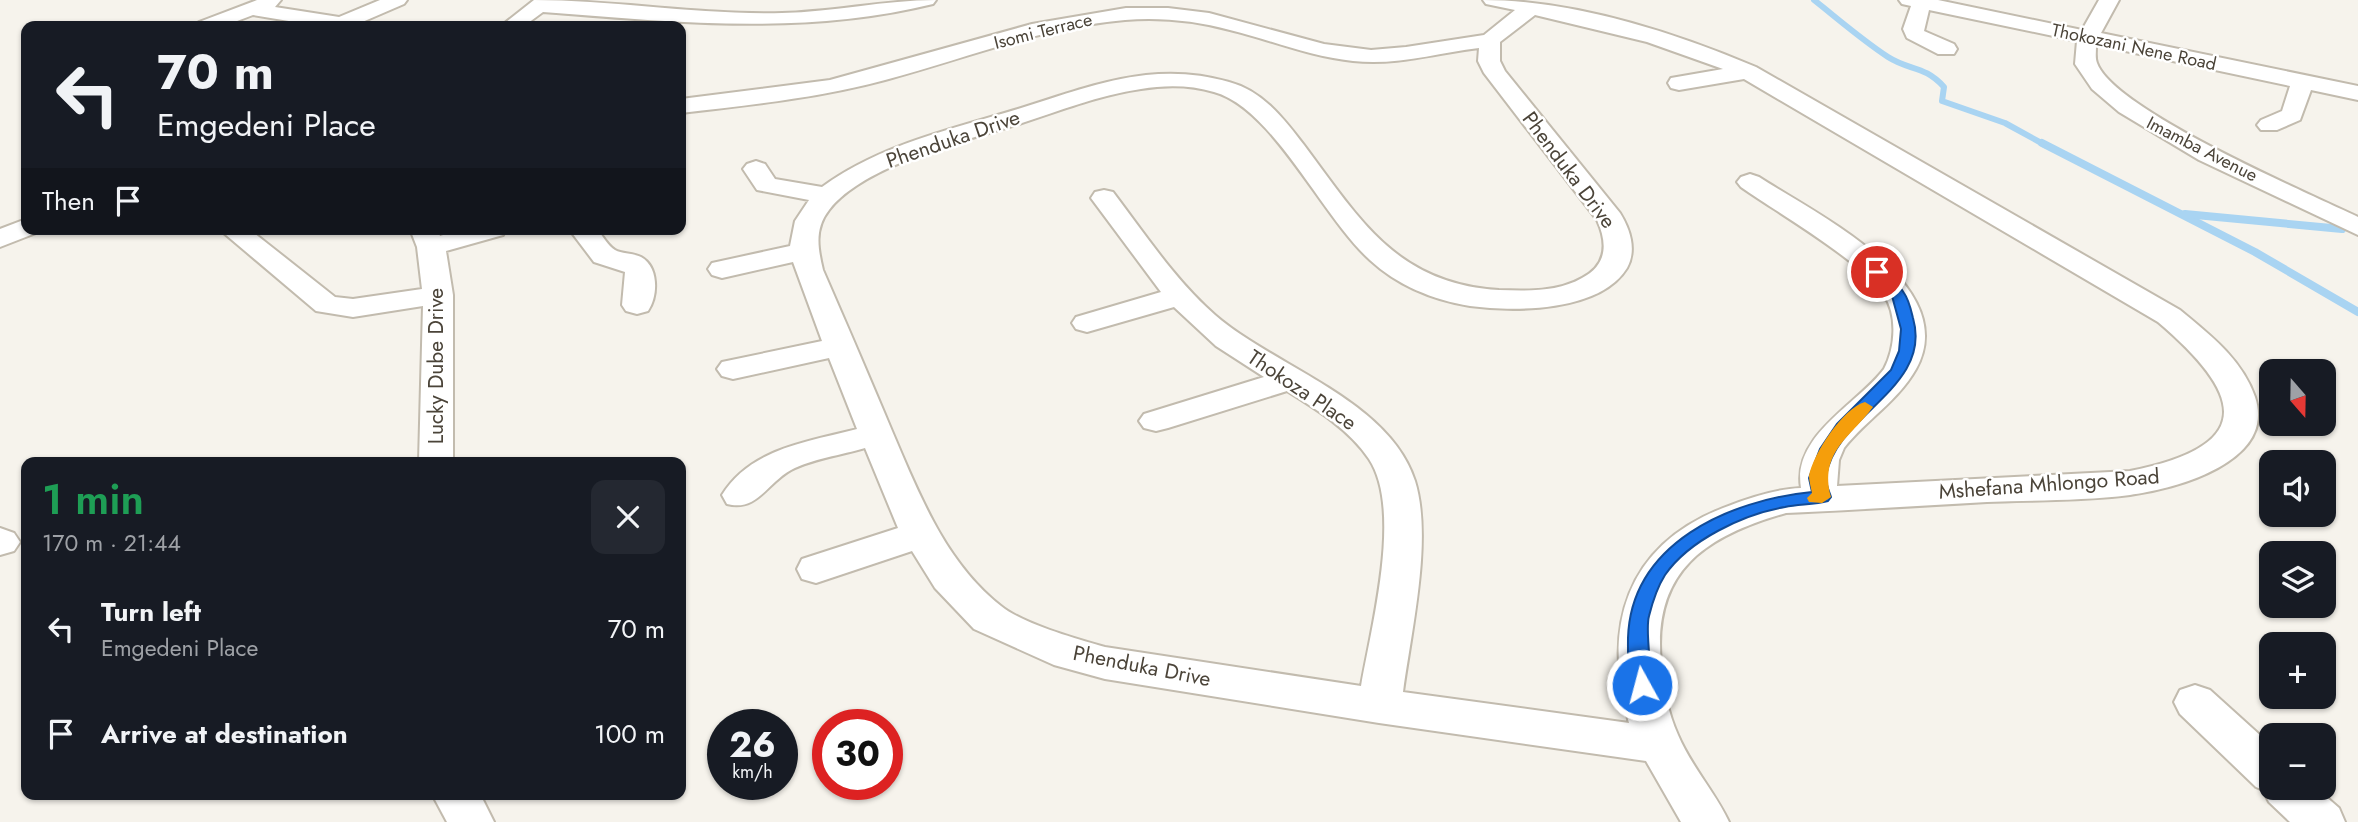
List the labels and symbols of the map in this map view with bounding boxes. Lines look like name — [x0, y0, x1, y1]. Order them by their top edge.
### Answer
street label: Isomi Terrace — [991, 6, 1095, 56]
street label: Thokozani Nene Road — [2049, 17, 2219, 77]
street label: Phenduka Drive — [882, 102, 1024, 176]
street label: Phenduka Drive — [1515, 105, 1623, 235]
street label: Imamba Avenue — [2142, 110, 2262, 188]
pin — [1847, 242, 1907, 302]
street label: Lucky Dube Drive — [421, 288, 451, 444]
street label: Thokoza Place — [1242, 342, 1363, 438]
north arrow — [2259, 359, 2336, 436]
street label: Mshefana Mhlongo Road — [1938, 461, 2160, 507]
street label: Phenduka Drive — [1071, 638, 1214, 694]
position arrow — [1605, 648, 1679, 722]
speed limit sign: 30 — [812, 709, 903, 800]

